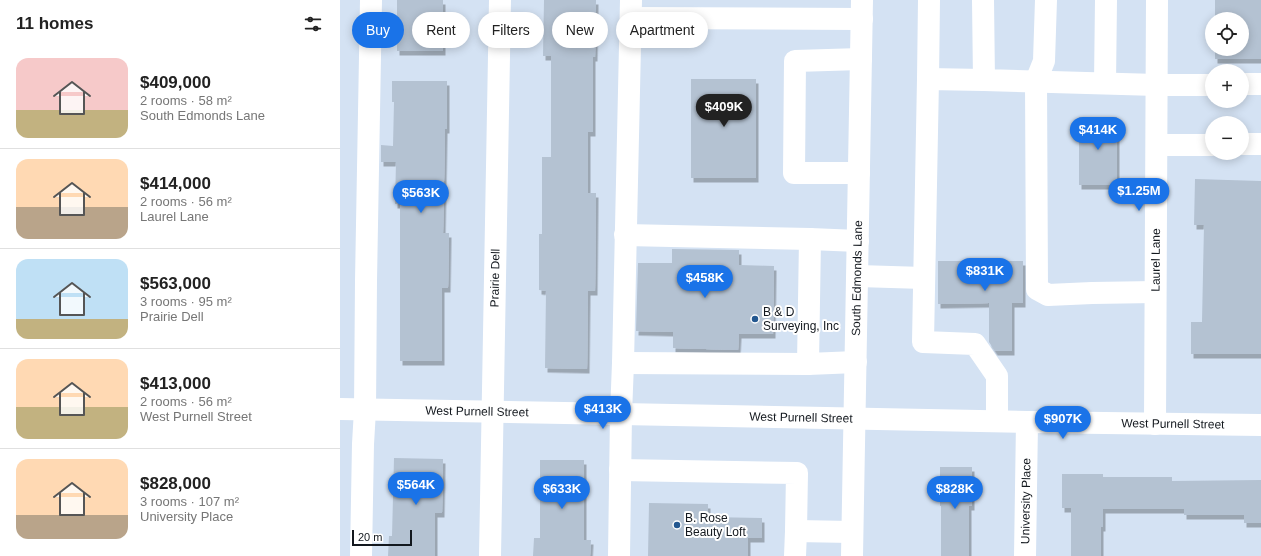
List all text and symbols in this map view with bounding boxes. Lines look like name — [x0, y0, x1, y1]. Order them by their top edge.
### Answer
chip: Buy — [352, 12, 404, 48]
chip: Rent — [412, 12, 470, 48]
chip: Filters — [478, 12, 544, 48]
chip: New — [552, 12, 608, 48]
chip: Apartment — [616, 12, 708, 48]
map controls — [1205, 12, 1249, 160]
button: locate — [1205, 12, 1249, 56]
icon: filters — [302, 13, 324, 35]
text: 11 homes — [16, 14, 94, 33]
button: + — [1205, 64, 1249, 108]
text: $409,000 — [140, 73, 211, 92]
icon: home — [48, 74, 96, 122]
text: 2 rooms · 58 m² — [140, 93, 232, 108]
pin: $409K — [696, 94, 752, 128]
text: $409K — [705, 99, 743, 114]
text: South Edmonds Lane — [140, 108, 265, 123]
button: − — [1205, 116, 1249, 160]
pin: $414K — [1070, 117, 1126, 151]
text: $414K — [1079, 122, 1117, 137]
text: $414,000 — [140, 174, 211, 193]
icon: home — [48, 175, 96, 223]
pin: $1.25M — [1106, 178, 1172, 212]
pin: $563K — [393, 180, 449, 214]
text: $1.25M — [1117, 183, 1161, 198]
text: $563K — [402, 185, 440, 200]
text: 2 rooms · 56 m² — [140, 194, 232, 209]
text: Laurel Lane — [140, 209, 209, 224]
street label: South Edmonds Lane — [849, 220, 865, 336]
street label: Laurel Lane — [1149, 228, 1163, 292]
street label: Prairie Dell — [487, 249, 503, 308]
pin: $831K — [957, 258, 1013, 292]
text: $831K — [966, 263, 1004, 278]
pin: $458K — [677, 265, 733, 299]
text: $458K — [686, 270, 724, 285]
text: $563,000 — [140, 274, 211, 293]
icon: home — [48, 275, 96, 323]
text: 3 rooms · 95 m² — [140, 294, 232, 309]
place label: B & D Surveying, Inc — [763, 305, 839, 333]
text: Prairie Dell — [140, 309, 204, 324]
marker: B & D Surveying, Inc — [750, 314, 760, 324]
text: $413,000 — [140, 374, 211, 393]
icon: home — [48, 375, 96, 423]
text: 2 rooms · 56 m² — [140, 394, 232, 409]
pin: $413K — [575, 396, 631, 430]
text: $413K — [584, 401, 622, 416]
street label: West Purnell Street — [425, 404, 529, 419]
pin: $907K — [1035, 406, 1091, 440]
text: West Purnell Street — [140, 409, 252, 424]
street label: West Purnell Street — [749, 410, 853, 426]
text: $907K — [1044, 411, 1082, 426]
street label: West Purnell Street — [1121, 416, 1225, 432]
street label: University Place — [1018, 458, 1033, 544]
pin: $564K — [388, 472, 444, 506]
text: $828,000 — [140, 474, 211, 493]
icon: home — [48, 475, 96, 523]
pin: $633K — [534, 476, 590, 510]
pin: $828K — [927, 476, 983, 510]
text: $564K — [397, 477, 435, 492]
text: $633K — [543, 481, 581, 496]
text: $828K — [936, 481, 974, 496]
text: 3 rooms · 107 m² — [140, 494, 239, 509]
text: University Place — [140, 509, 233, 524]
place label: B. Rose Beauty Loft — [685, 511, 746, 539]
marker: B. Rose Beauty Loft — [672, 520, 682, 530]
scale bar — [352, 528, 412, 547]
text: 20 m — [358, 531, 382, 543]

